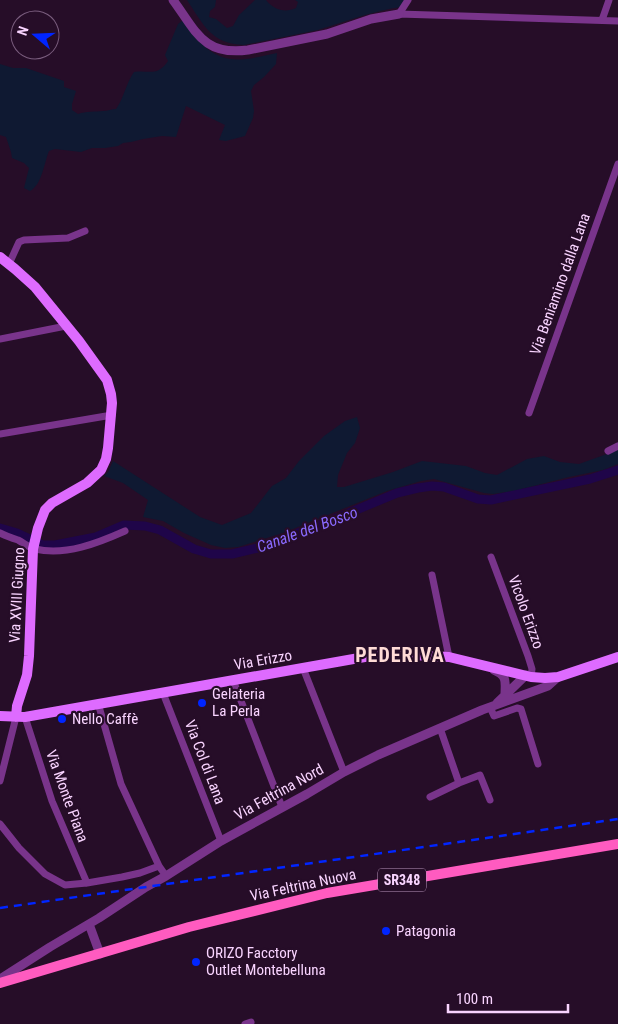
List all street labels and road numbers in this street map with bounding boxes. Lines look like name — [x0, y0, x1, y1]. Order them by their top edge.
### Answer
street label: Via Beniamino dalla Lana — [526, 211, 594, 357]
street label: Via XVIII Giugno — [6, 547, 28, 643]
street label: Vicolo Erizzo — [504, 573, 548, 651]
street label: Via Erizzo — [233, 646, 293, 674]
street label: Via Col di Lana — [181, 717, 229, 807]
street label: Via Monte Piana — [42, 747, 92, 845]
street label: Via Feltrina Nord — [231, 760, 327, 824]
street label: Via Feltrina Nuova — [248, 865, 358, 905]
road number: SR348 — [378, 868, 426, 892]

